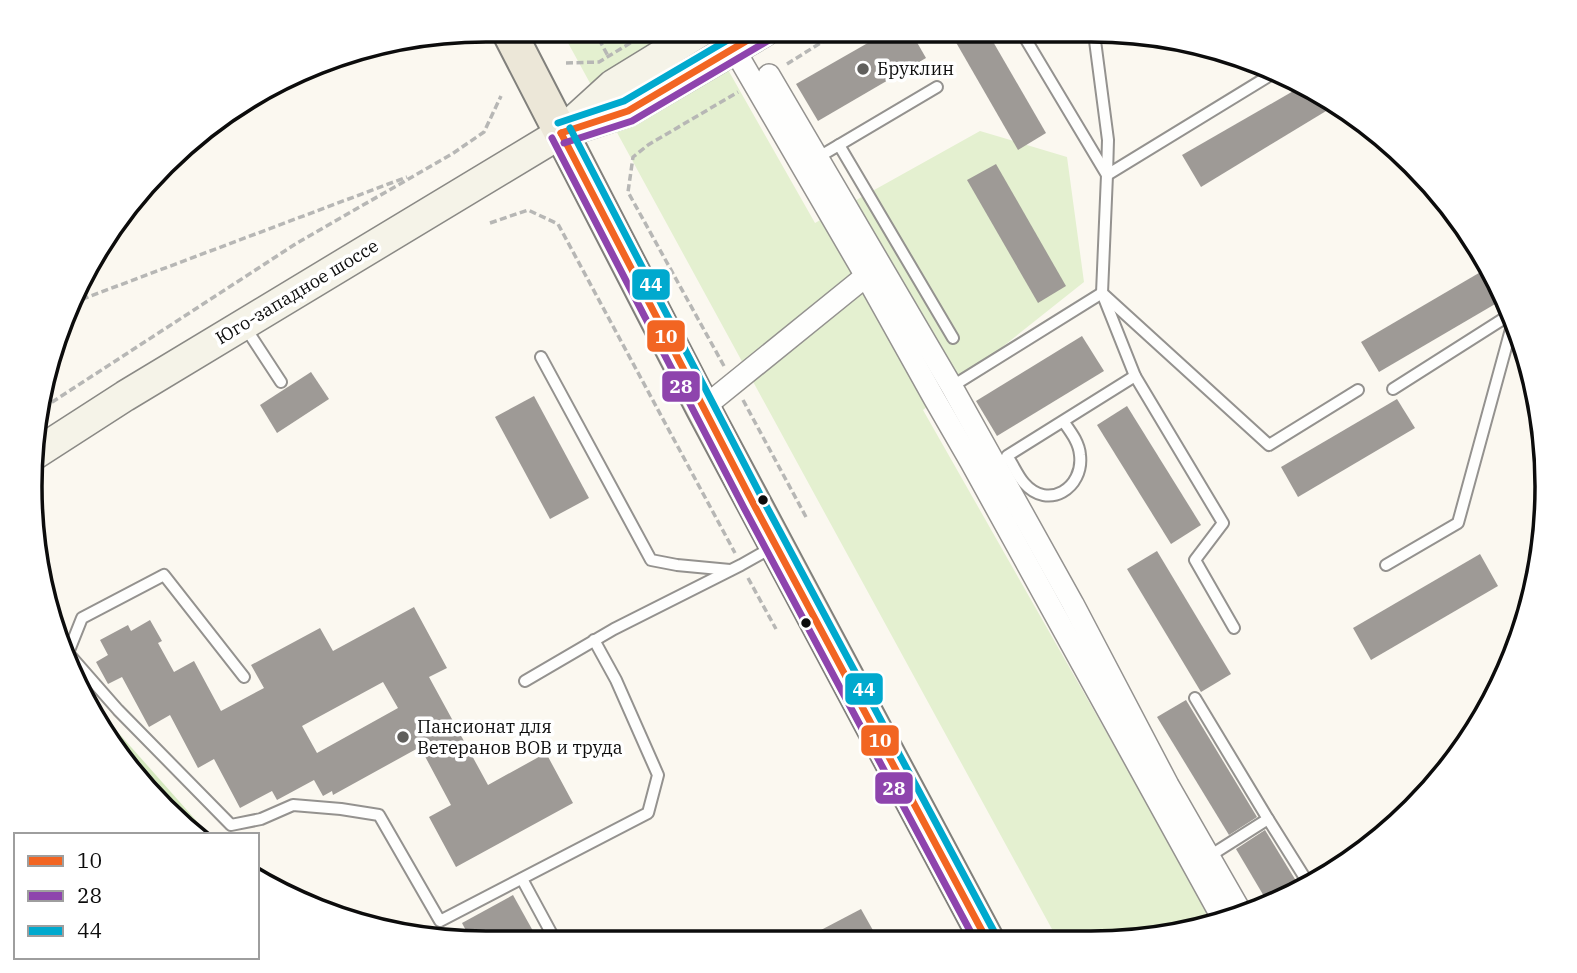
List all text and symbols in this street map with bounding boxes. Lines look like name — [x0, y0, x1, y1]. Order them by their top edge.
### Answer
place label: Бруклин — [877, 57, 954, 80]
marker: Бруклин — [855, 61, 871, 77]
street label: Юго-западное шоссе — [211, 234, 382, 349]
line badge: 44 — [631, 268, 671, 301]
text: 44 — [640, 272, 662, 296]
line badge: 10 — [646, 319, 686, 353]
text: 10 — [655, 324, 677, 348]
line badge: 28 — [661, 370, 701, 403]
text: 28 — [670, 374, 692, 398]
unlabelled marker — [756, 493, 770, 507]
unlabelled marker — [799, 616, 813, 630]
line badge: 44 — [844, 672, 884, 706]
text: 44 — [853, 677, 875, 701]
place label: Пансионат для Ветеранов ВОВ и труда — [417, 715, 623, 759]
line badge: 10 — [860, 724, 900, 757]
text: 10 — [869, 728, 891, 752]
marker: Пансионат для Ветеранов ВОВ и труда — [395, 729, 411, 745]
line badge: 28 — [874, 771, 914, 805]
text: 28 — [883, 776, 905, 800]
legend — [14, 833, 259, 959]
text: 10 — [77, 846, 102, 874]
text: 28 — [77, 881, 102, 909]
text: 44 — [77, 916, 102, 944]

